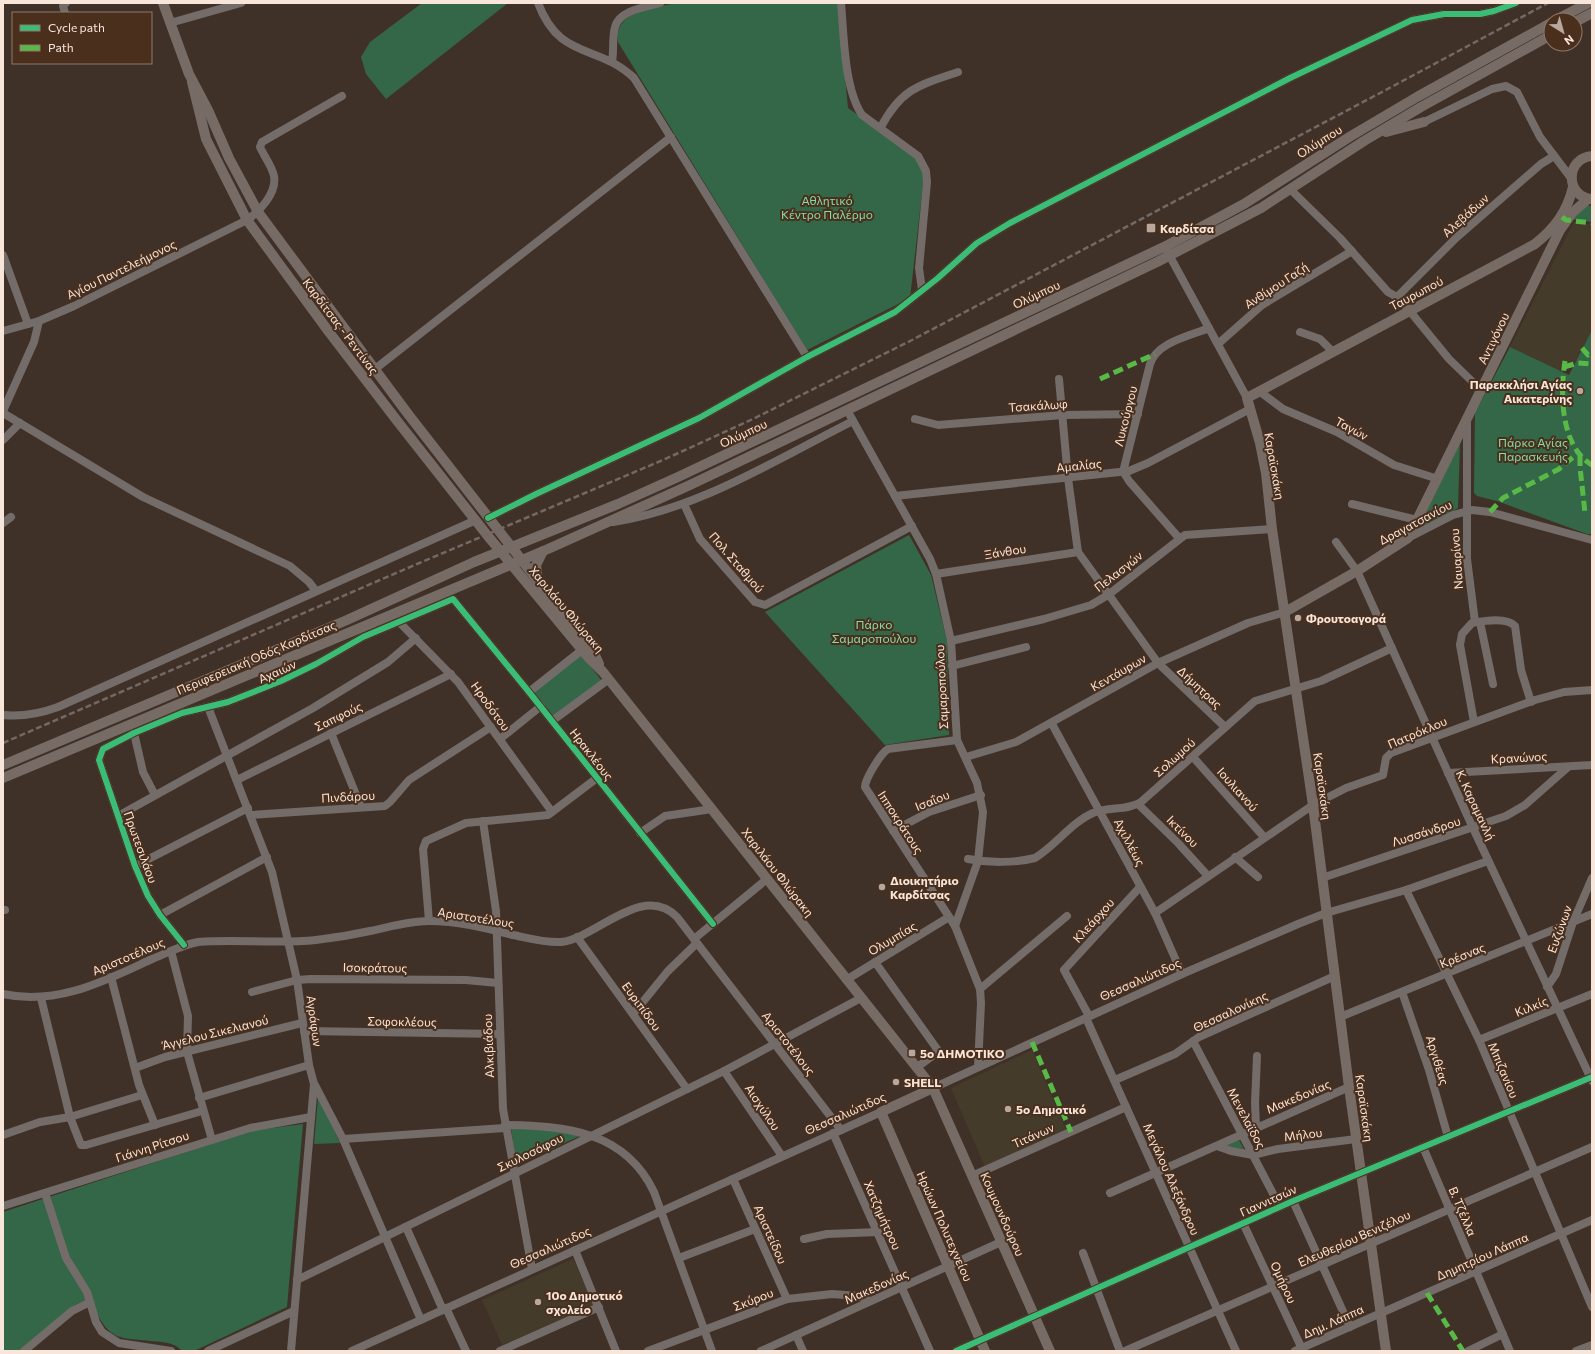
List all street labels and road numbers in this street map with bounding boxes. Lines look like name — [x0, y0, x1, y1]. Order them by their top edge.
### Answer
street label: Ολύμπου — [1294, 122, 1344, 160]
street label: Αλεβάδων — [1439, 191, 1491, 239]
street label: Αγίου Παντελεήμονος — [64, 236, 178, 302]
street label: Ανθίμου Γαζή — [1241, 259, 1311, 311]
street label: Ταυρωπού — [1387, 273, 1445, 313]
street label: Καρδίτσας - Ρεντίνας — [300, 275, 382, 377]
street label: Ολύμπου — [1010, 277, 1062, 311]
street label: Αντιγόνου — [1475, 310, 1512, 366]
street label: Λυκούργου — [1111, 384, 1139, 448]
street label: Τσακάλωφ — [1008, 396, 1068, 414]
street label: Ταγών — [1333, 414, 1371, 442]
street label: Ολύμπου — [717, 416, 769, 450]
street label: Καραϊσκάκη — [1262, 431, 1288, 501]
street label: Αμαλίας — [1056, 456, 1102, 474]
street label: Δραγατσανίου — [1376, 497, 1454, 547]
street label: Ναυαρίνου — [1447, 528, 1465, 590]
street label: Πολ. Σταθμού — [707, 529, 767, 595]
street label: Ξάνθου — [983, 541, 1027, 561]
street label: Πελασγών — [1091, 548, 1145, 594]
street label: Χαριλάου Φλώρακη — [527, 563, 607, 655]
street label: Περιφερειακή Οδός Καρδίτσας — [174, 617, 338, 697]
street label: Σαμαροπούλου — [932, 644, 950, 730]
street label: Κεντάυρων — [1088, 651, 1148, 693]
street label: Αχαιών — [256, 656, 298, 686]
street label: Δήμητρας — [1175, 663, 1225, 711]
street label: Ηροδότου — [469, 679, 514, 733]
street label: Σαπφούς — [312, 699, 364, 733]
street label: Πατρόκλου — [1385, 713, 1449, 751]
street label: Ηρακλέους — [567, 725, 617, 783]
street label: Σολωμού — [1150, 735, 1198, 779]
street label: Κρανώνος — [1490, 749, 1548, 765]
street label: Καραϊσκάκη — [1311, 751, 1335, 821]
street label: Ιουλιανού — [1215, 764, 1261, 814]
street label: Κ. Καραμανλή — [1454, 768, 1498, 842]
street label: Ισαΐου — [913, 787, 951, 813]
street label: Πινδάρου — [321, 788, 375, 804]
street label: Ιπποκράτους — [876, 788, 926, 856]
street label: Πρωτεσιλάου — [122, 809, 161, 885]
street label: Ικτίνου — [1164, 812, 1202, 850]
street label: Λυσσάνδρου — [1390, 813, 1462, 849]
street label: Αχιλλέως — [1112, 816, 1148, 868]
street label: Χαριλάου Φλώρακη — [739, 825, 817, 919]
street label: Κλεάρχου — [1070, 895, 1117, 945]
street label: Ευζώνων — [1544, 903, 1574, 955]
street label: Αριστοτέλους — [437, 904, 515, 930]
street label: Ολυμπίας — [865, 918, 919, 958]
street label: Αριστοτέλους — [90, 934, 166, 978]
street label: Κρέσνας — [1437, 940, 1487, 970]
street label: Θεσσαλιώτιδος — [1097, 955, 1183, 1003]
street label: Ισοκράτους — [343, 959, 407, 975]
street label: Ευριπίδου — [620, 979, 664, 1033]
street label: Θεσσαλονίκης — [1191, 988, 1269, 1034]
street label: Κιλκίς — [1513, 993, 1549, 1019]
street label: Αγράφων — [304, 994, 326, 1048]
street label: Αριστοτέλους — [760, 1008, 818, 1078]
street label: Άγγελου Σικελιανού — [159, 1012, 270, 1052]
street label: Σοφοκλέους — [367, 1013, 437, 1029]
street label: Αλκιβιάδου — [480, 1013, 496, 1078]
street label: Αργιθέας — [1424, 1034, 1452, 1087]
street label: Μπιζανίου — [1486, 1040, 1522, 1100]
street label: Καραϊσκάκη — [1353, 1073, 1377, 1143]
street label: Μακεδονίας — [1264, 1076, 1332, 1116]
street label: Αισχύλου — [743, 1081, 784, 1133]
street label: Μενελαϊδος — [1225, 1085, 1269, 1151]
street label: Θεσσαλιώτιδος — [802, 1089, 888, 1137]
street label: Τιτάνων — [1010, 1120, 1056, 1150]
street label: Μεγάλου Αλεξάνδρου — [1141, 1121, 1203, 1237]
street label: Μήλου — [1283, 1125, 1323, 1143]
street label: Γιάννη Ρίτσου — [114, 1127, 191, 1164]
street label: Σκυλοσόφου — [495, 1130, 565, 1174]
street label: Ηρώων Πολυτεχνείου — [914, 1169, 976, 1283]
street label: Κουμουνδούρου — [978, 1170, 1028, 1258]
street label: Χατζημήτρου — [862, 1178, 905, 1252]
street label: Γιαννιτσών — [1237, 1181, 1299, 1219]
street label: Β. Τζέλλα — [1446, 1184, 1480, 1238]
street label: Αριστείδου — [752, 1202, 790, 1266]
street label: Ελευθερίου Βενιζέλου — [1296, 1207, 1413, 1269]
street label: Θεσσαλιώτιδος — [507, 1223, 593, 1271]
street label: Δημητρίου Λάππα — [1434, 1229, 1530, 1283]
street label: Ομήρου — [1268, 1259, 1300, 1305]
street label: Μακεδονίας — [842, 1266, 910, 1306]
street label: Σκύρου — [731, 1285, 775, 1313]
street label: Δημ. Λάππα — [1300, 1301, 1366, 1341]

